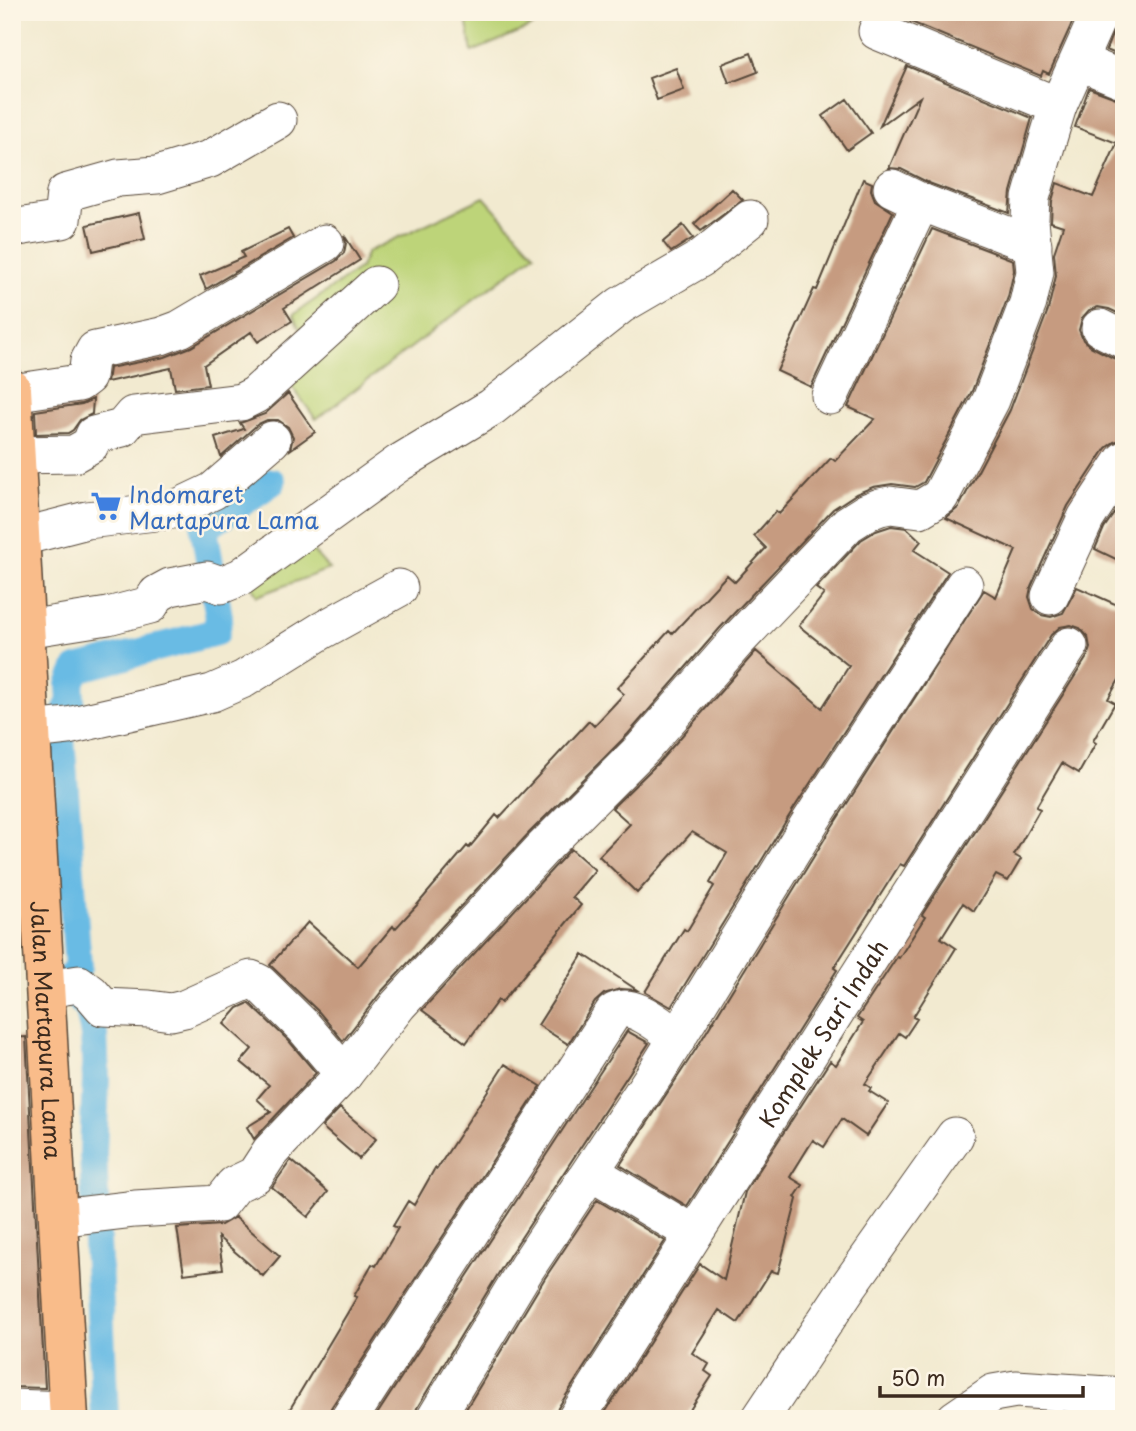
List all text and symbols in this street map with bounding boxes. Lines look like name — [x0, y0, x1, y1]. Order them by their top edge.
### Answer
place label: Indomaret Martapura Lama — [129, 476, 319, 537]
supermarket icon: Indomaret Martapura Lama — [89, 489, 123, 523]
street label: Jalan Martapura Lama — [23, 900, 72, 1161]
street label: Komplek Sari Indah — [749, 932, 895, 1134]
scale bar — [880, 1354, 1084, 1398]
text: 50 m — [891, 1361, 945, 1393]

